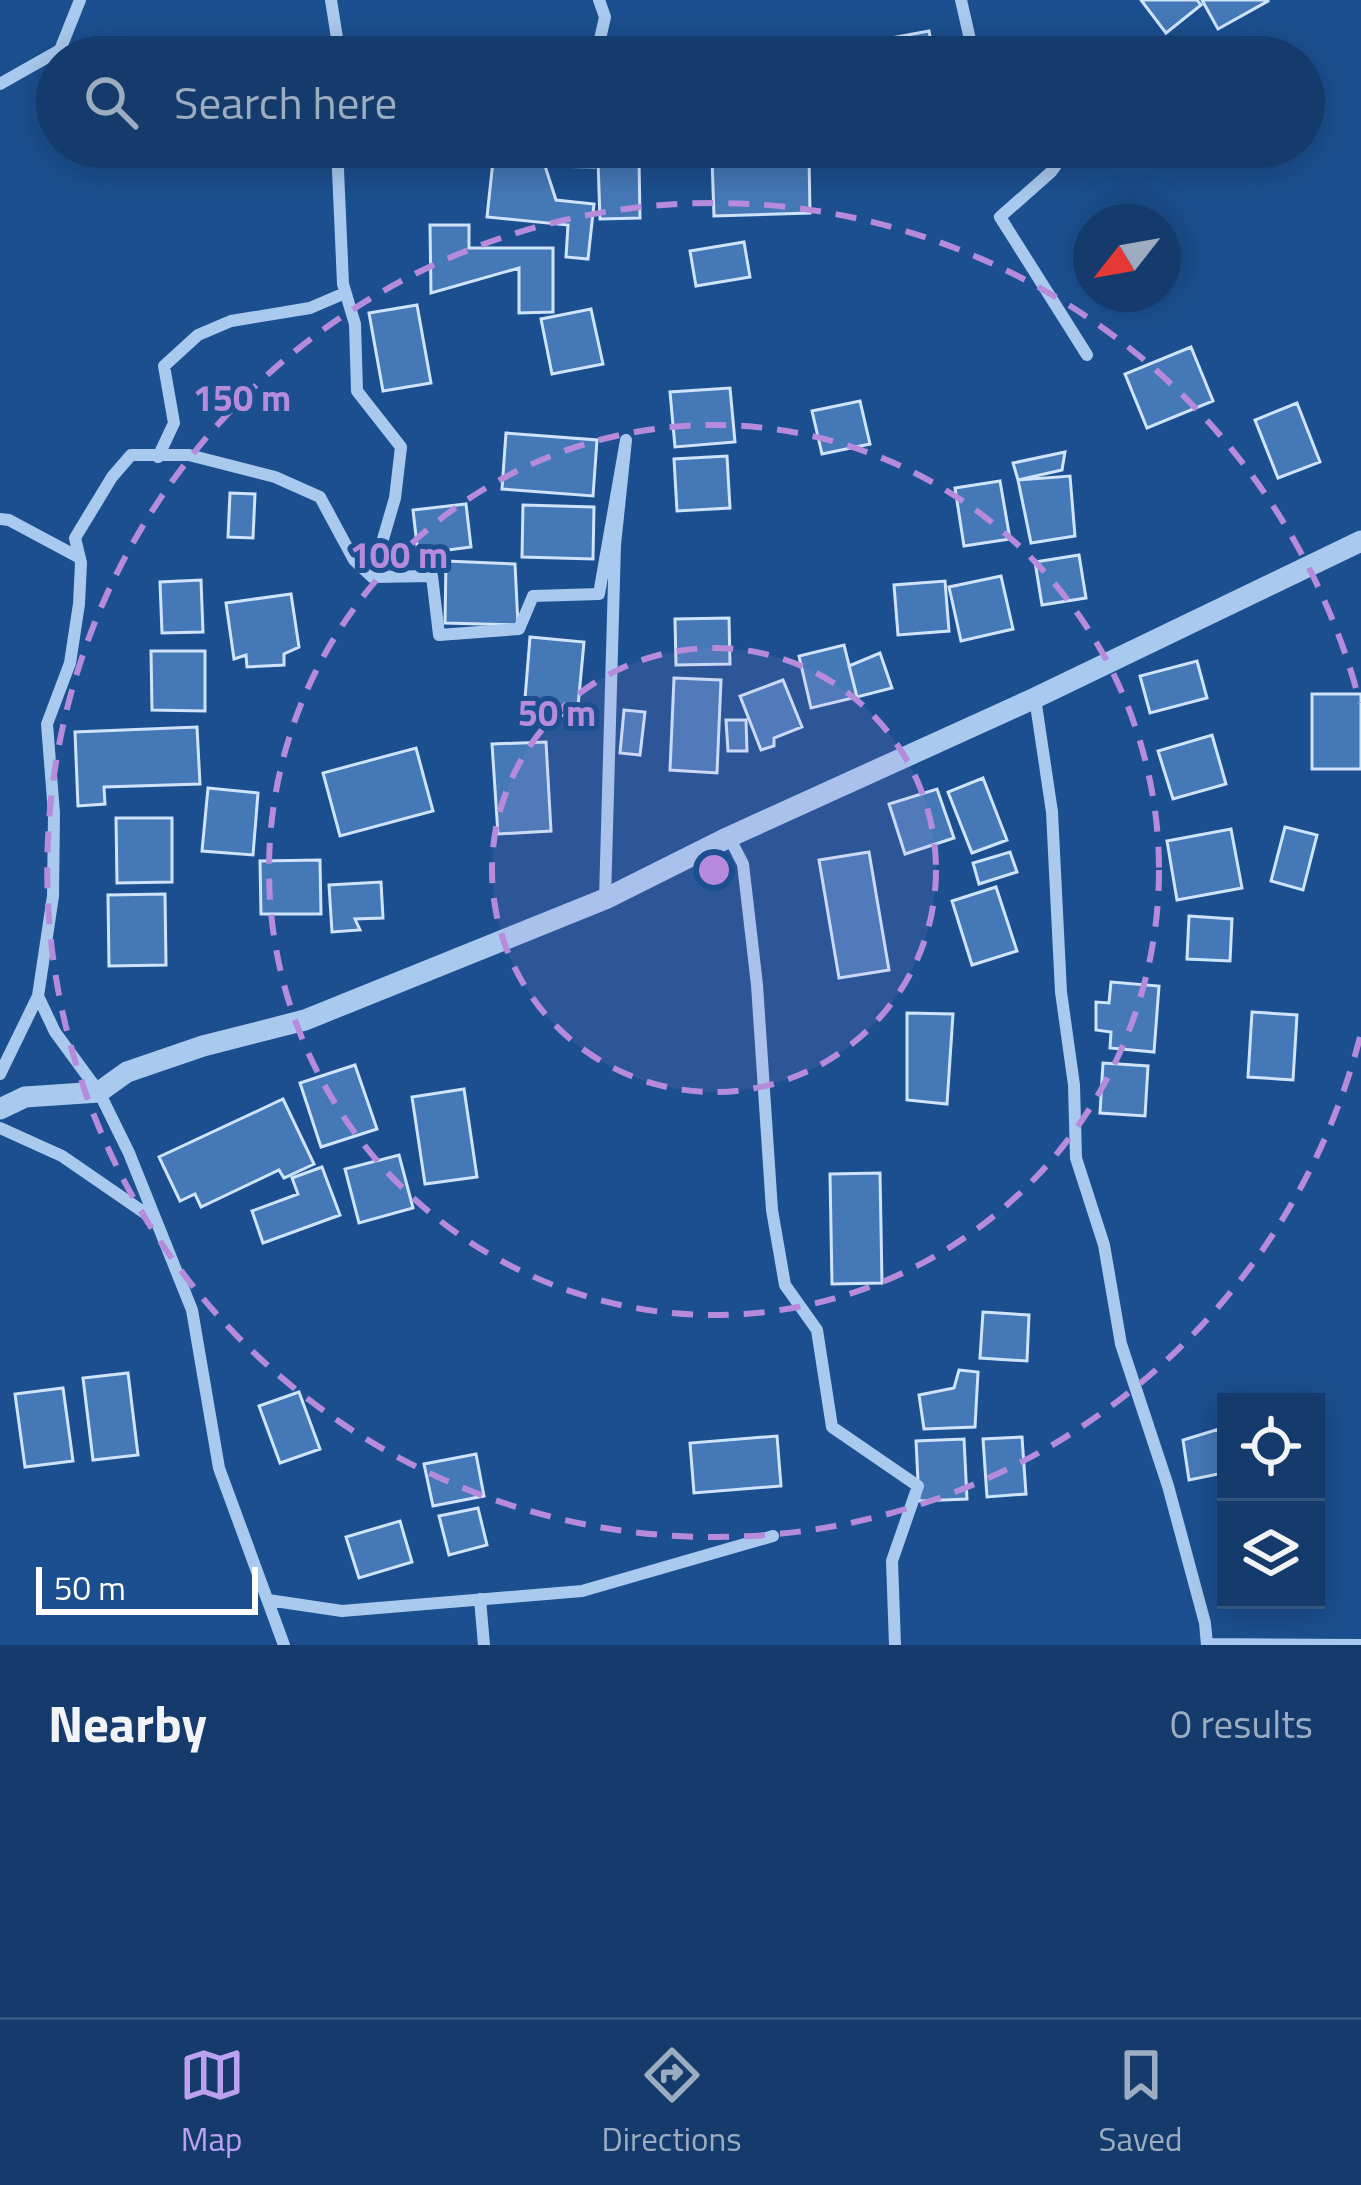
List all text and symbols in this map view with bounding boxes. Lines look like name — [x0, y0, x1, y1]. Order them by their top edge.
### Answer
search box — [36, 36, 1325, 168]
text: Search here — [174, 68, 397, 136]
icon: search — [78, 69, 144, 135]
north arrow — [1073, 204, 1181, 312]
text: 150 m — [193, 370, 291, 425]
text: 100 m — [350, 527, 448, 582]
text: 50 m — [518, 685, 596, 740]
centre of rings — [693, 849, 735, 891]
map controls — [1217, 1393, 1325, 1609]
button: locate — [1217, 1393, 1325, 1501]
button: layers — [1217, 1501, 1325, 1609]
scale bar — [36, 1561, 258, 1614]
text: 50 m — [54, 1563, 126, 1613]
text: Nearby — [48, 1684, 207, 1762]
text: 0 results — [1170, 1694, 1313, 1753]
tab: Map — [179, 2042, 245, 2164]
tab: Directions — [602, 2042, 742, 2164]
tab: Saved — [1099, 2042, 1182, 2164]

